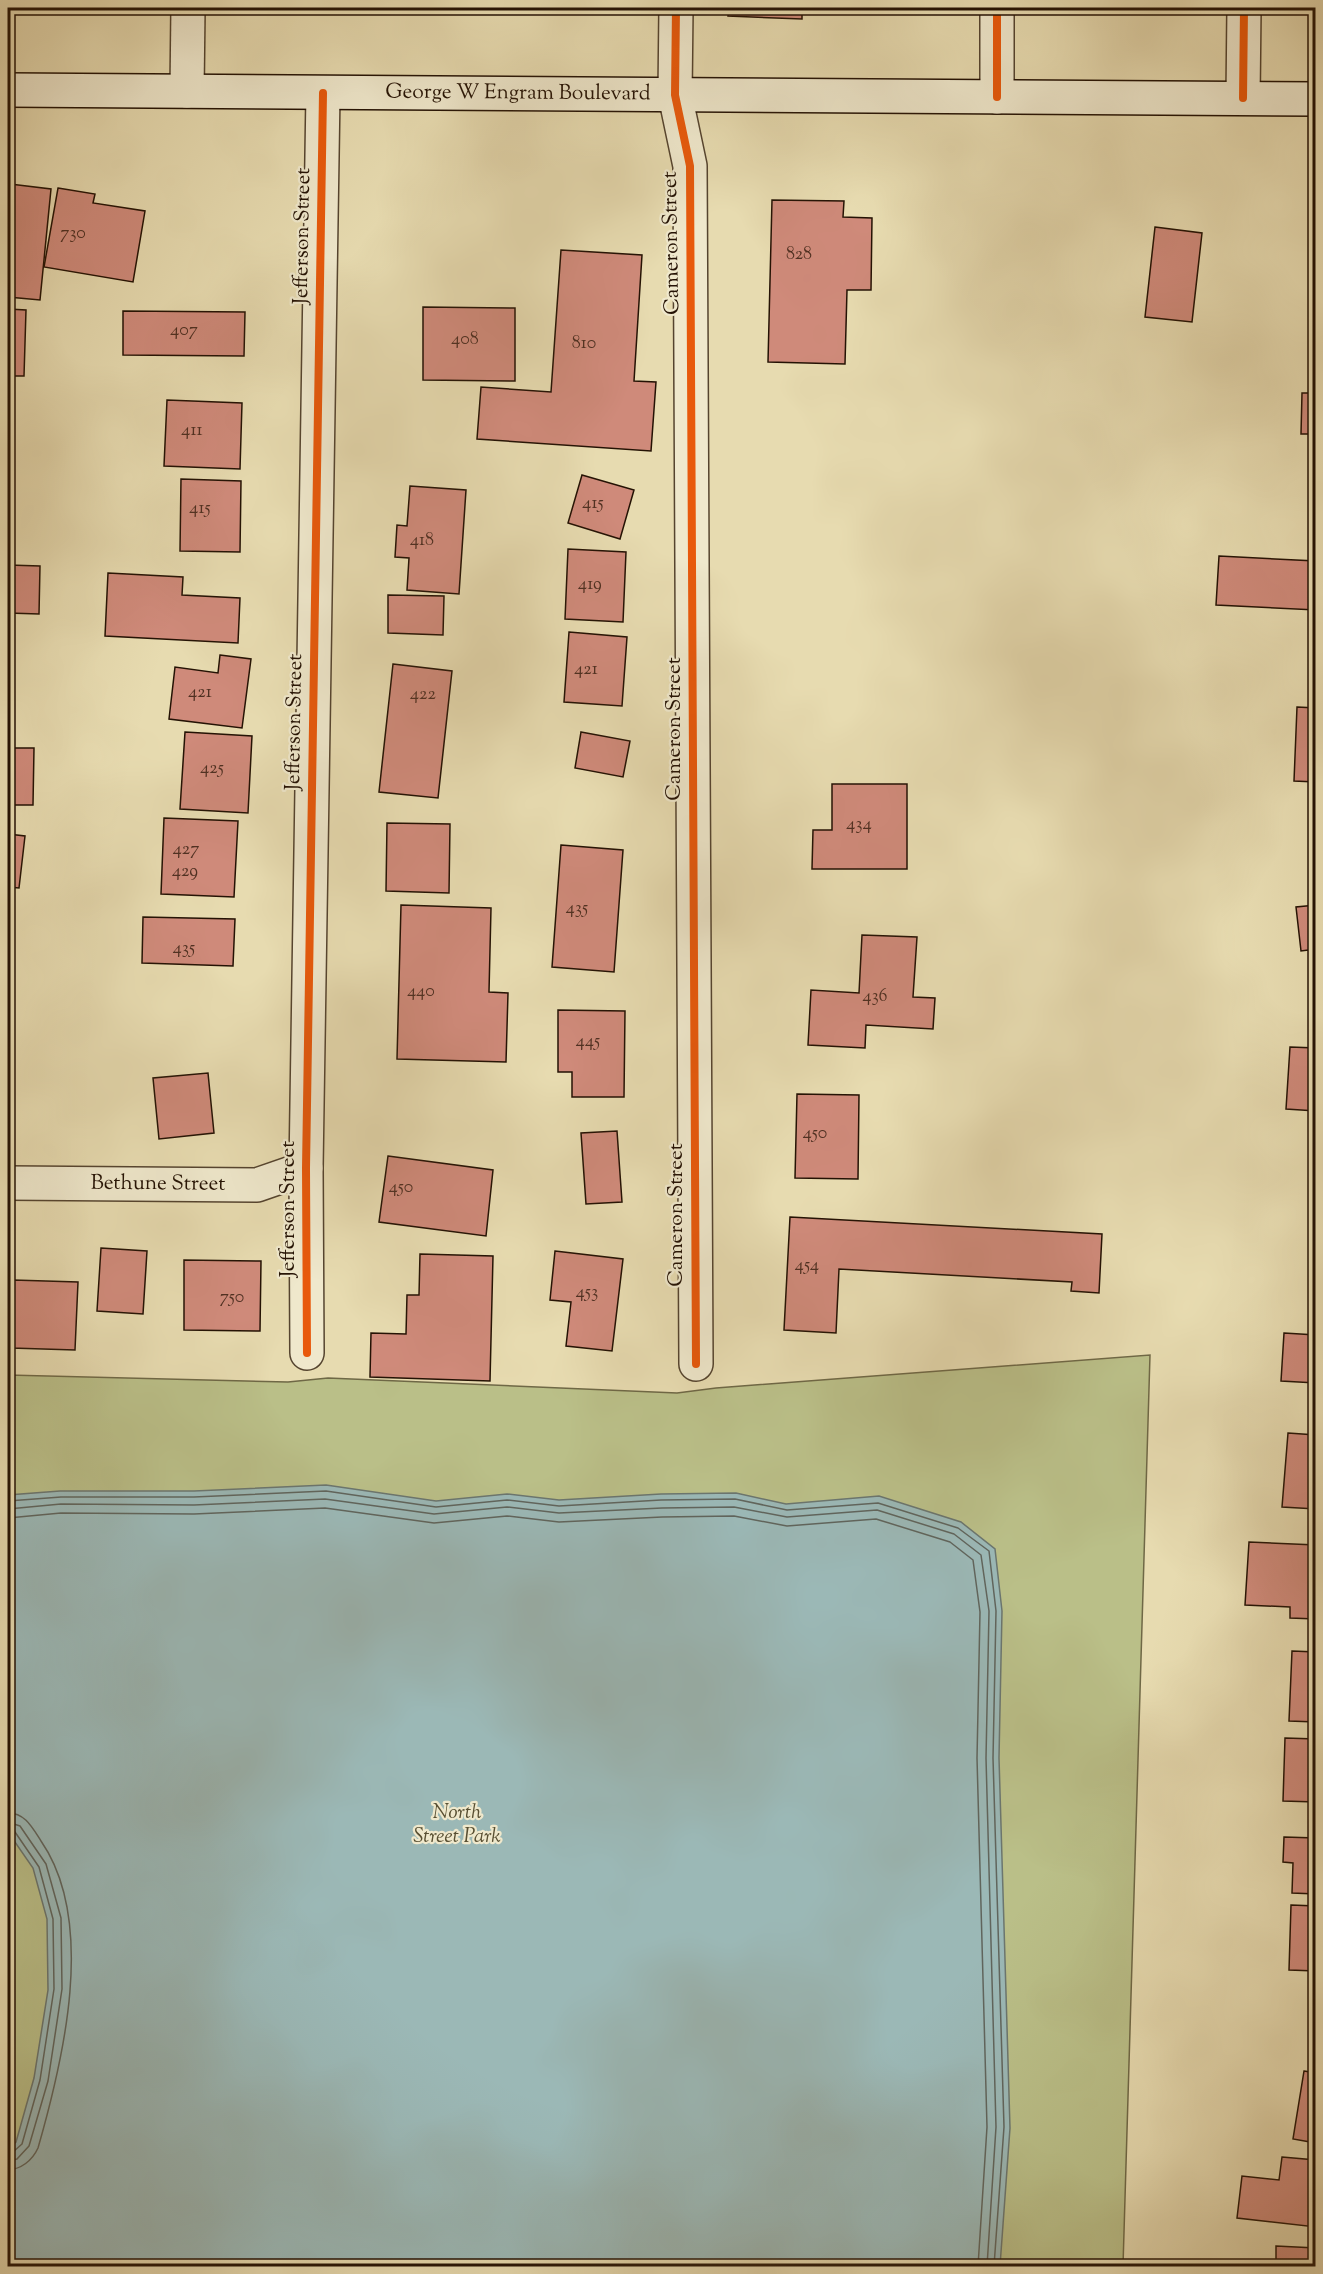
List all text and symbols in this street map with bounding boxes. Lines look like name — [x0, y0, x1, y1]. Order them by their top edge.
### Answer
street label: George W Engram Boulevard — [385, 78, 651, 109]
street label: Jefferson Street — [287, 167, 319, 306]
street label: Cameron Street — [656, 171, 688, 315]
house number: 730 — [60, 221, 86, 247]
house number: 828 — [786, 242, 812, 268]
house number: 407 — [170, 318, 198, 344]
house number: 408 — [451, 327, 479, 353]
house number: 810 — [572, 331, 596, 357]
house number: 411 — [181, 418, 203, 444]
house number: 415 — [582, 491, 604, 517]
house number: 415 — [189, 496, 211, 522]
house number: 418 — [410, 528, 434, 554]
house number: 419 — [578, 572, 602, 598]
street label: Jefferson Street — [279, 653, 311, 792]
house number: 421 — [574, 657, 598, 683]
street label: Cameron Street — [660, 657, 690, 801]
house number: 421 — [188, 680, 212, 706]
house number: 422 — [410, 682, 437, 708]
house number: 425 — [200, 756, 224, 782]
house number: 434 — [846, 812, 872, 838]
house number: 427 — [173, 837, 199, 863]
house number: 429 — [172, 859, 198, 885]
house number: 435 — [566, 896, 588, 922]
house number: 435 — [173, 936, 195, 962]
house number: 440 — [407, 979, 435, 1005]
house number: 436 — [862, 984, 888, 1010]
house number: 445 — [576, 1029, 600, 1055]
house number: 450 — [803, 1121, 827, 1147]
street label: Jefferson Street — [274, 1141, 304, 1278]
street label: Cameron Street — [662, 1143, 692, 1287]
street label: Bethune Street — [90, 1169, 226, 1200]
house number: 450 — [389, 1175, 413, 1201]
house number: 454 — [795, 1253, 819, 1279]
house number: 453 — [576, 1280, 598, 1306]
house number: 750 — [220, 1285, 244, 1311]
park label: North Street Park — [413, 1798, 501, 1852]

